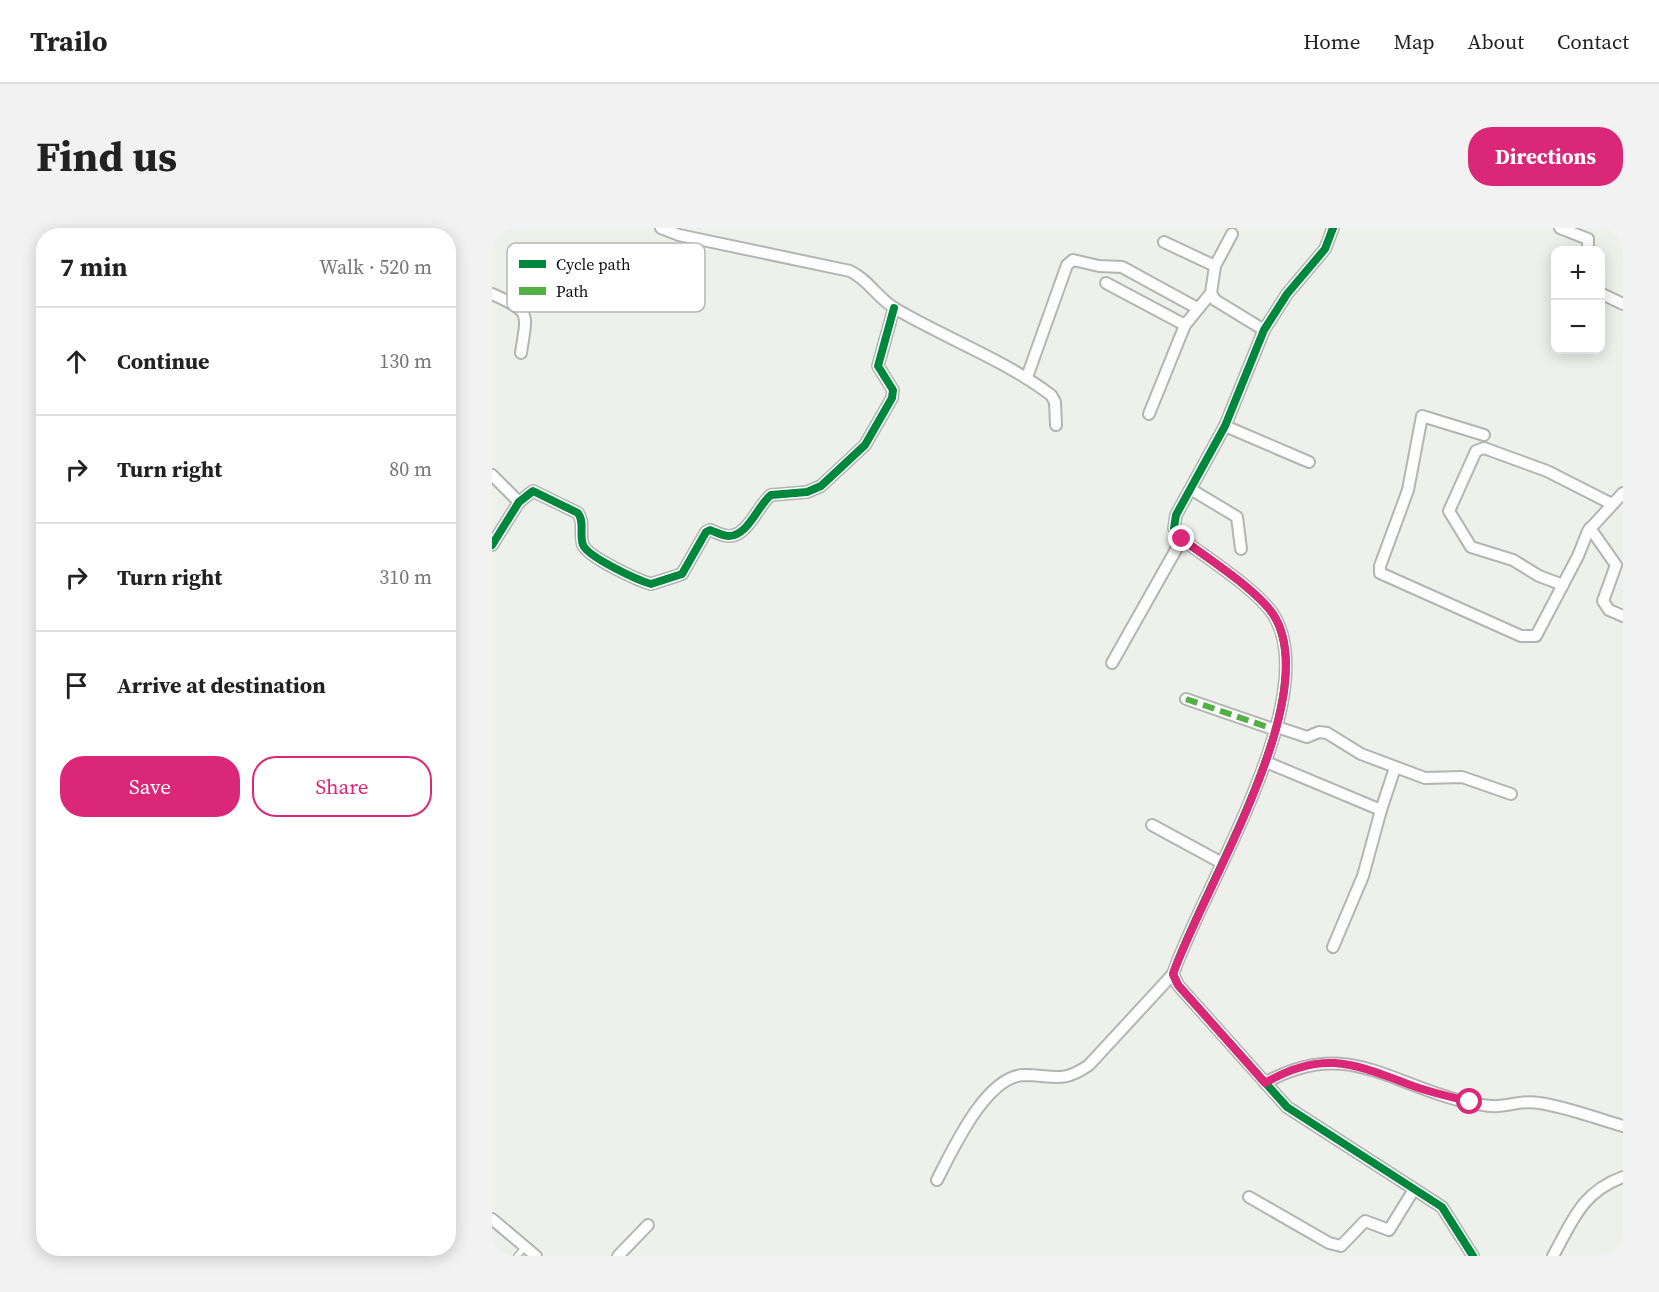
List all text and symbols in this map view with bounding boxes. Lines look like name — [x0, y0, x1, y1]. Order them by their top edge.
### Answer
text: Trailo — [30, 22, 108, 60]
text: Home — [1303, 27, 1361, 56]
text: Map — [1394, 27, 1435, 56]
text: About — [1468, 27, 1524, 56]
text: Contact — [1557, 27, 1629, 56]
text: Find us — [36, 127, 177, 185]
button: Directions — [1468, 127, 1623, 186]
legend — [507, 243, 705, 312]
map controls — [1551, 246, 1605, 354]
button: + — [1551, 246, 1605, 300]
text: 7 min — [60, 249, 127, 285]
text: Walk · 520 m — [319, 253, 432, 281]
text: Cycle path — [556, 253, 631, 275]
text: Path — [556, 280, 589, 302]
button: − — [1551, 300, 1605, 354]
icon: ahead — [60, 345, 93, 378]
text: Continue — [117, 346, 210, 376]
text: 130 m — [379, 347, 432, 375]
icon: right — [60, 453, 93, 486]
text: Turn right — [117, 454, 222, 484]
text: 80 m — [389, 455, 432, 483]
route end — [1168, 525, 1194, 551]
icon: right — [60, 561, 93, 594]
text: Turn right — [117, 562, 222, 592]
text: 310 m — [379, 563, 432, 591]
icon: arrive — [60, 669, 93, 702]
text: Arrive at destination — [117, 670, 326, 700]
button: Save — [60, 756, 240, 817]
button: Share — [252, 756, 432, 817]
route start — [1456, 1088, 1482, 1114]

